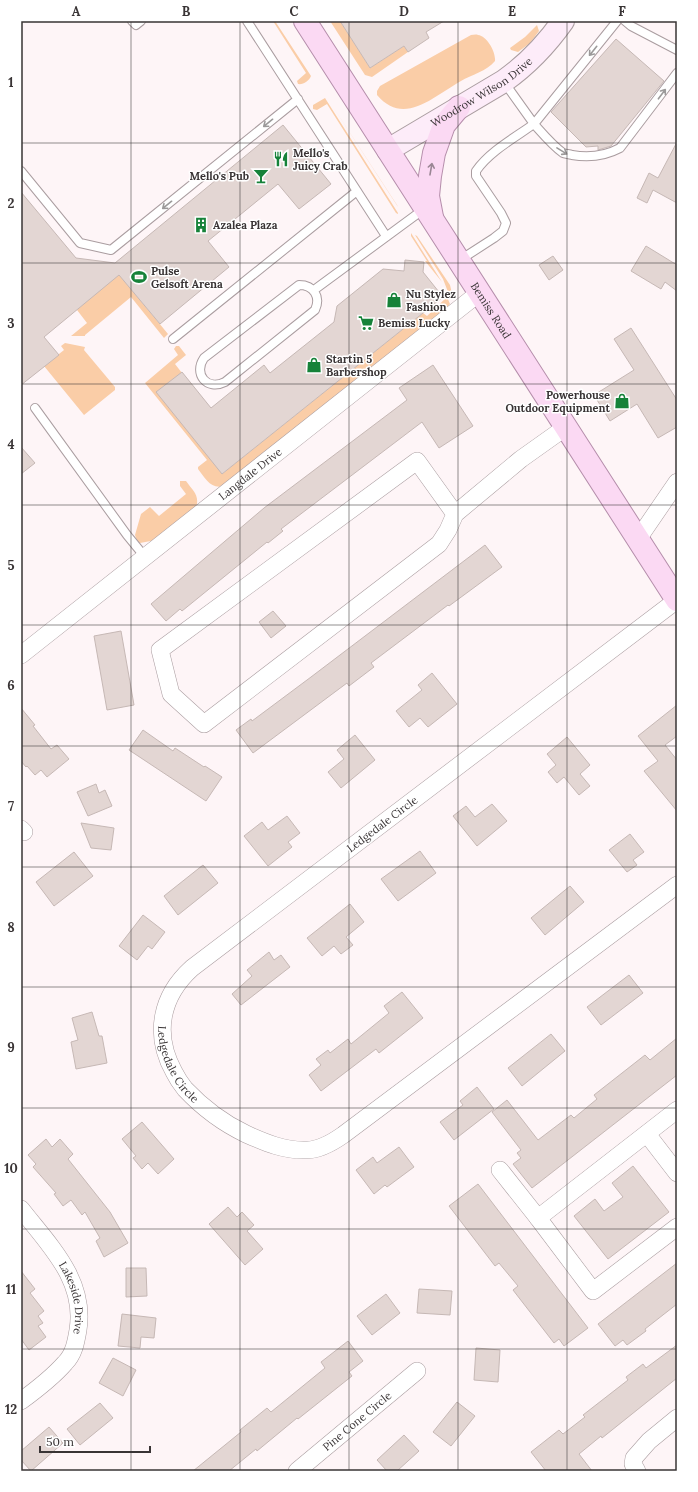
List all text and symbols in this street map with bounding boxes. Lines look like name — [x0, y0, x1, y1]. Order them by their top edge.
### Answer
text: A — [72, 3, 81, 20]
text: B — [182, 3, 191, 20]
text: C — [290, 3, 299, 20]
text: D — [399, 3, 409, 20]
text: E — [508, 3, 516, 20]
text: F — [618, 3, 626, 20]
one-way arrow — [589, 46, 597, 57]
street label: Woodrow Wilson Drive — [428, 54, 535, 130]
text: 1 — [8, 74, 14, 91]
one-way arrow — [658, 88, 667, 99]
one-way arrow — [262, 119, 273, 128]
place label: Mello's Juicy Crab — [293, 146, 348, 173]
one-way arrow — [556, 147, 568, 155]
restaurant icon: Mello's Juicy Crab — [272, 150, 290, 168]
one-way arrow — [427, 163, 435, 176]
bar icon: Mello's Pub — [252, 167, 270, 185]
place label: Mello's Pub — [190, 169, 249, 183]
text: 2 — [8, 195, 15, 212]
one-way arrow — [161, 201, 172, 209]
building icon: Azalea Plaza — [192, 216, 210, 234]
place label: Azalea Plaza — [213, 218, 278, 232]
place label: Pulse Gelsoft Arena — [151, 264, 223, 291]
sports icon: Pulse Gelsoft Arena — [130, 268, 148, 286]
street label: Bemiss Road — [468, 280, 514, 342]
place label: Nu Stylez Fashion — [406, 287, 456, 314]
shop icon: Nu Stylez Fashion — [385, 291, 403, 309]
supermarket icon: Bemiss Lucky — [357, 314, 375, 332]
text: 3 — [7, 315, 15, 332]
place label: Bemiss Lucky — [378, 316, 451, 330]
place label: Startin 5 Barbershop — [326, 352, 387, 379]
shop icon: Startin 5 Barbershop — [305, 356, 323, 374]
place label: Powerhouse Outdoor Equipment — [505, 388, 610, 415]
shop icon: Powerhouse Outdoor Equipment — [613, 392, 631, 410]
text: 4 — [7, 436, 15, 453]
street label: Langdale Drive — [216, 445, 285, 503]
text: 5 — [7, 557, 15, 574]
text: 6 — [7, 677, 15, 694]
street label: Ledgedale Circle — [344, 793, 420, 855]
text: 7 — [8, 798, 14, 815]
text: 8 — [7, 919, 15, 936]
street label: Ledgedale Circle — [155, 1026, 202, 1106]
text: 9 — [7, 1039, 15, 1056]
text: 10 — [4, 1160, 18, 1177]
street label: Lakeside Drive — [56, 1259, 86, 1335]
text: 11 — [6, 1281, 16, 1298]
street label: Pine Cone Circle — [320, 1388, 394, 1454]
text: 12 — [5, 1401, 17, 1418]
scale bar — [40, 1428, 150, 1454]
text: 50 m — [46, 1434, 74, 1449]

